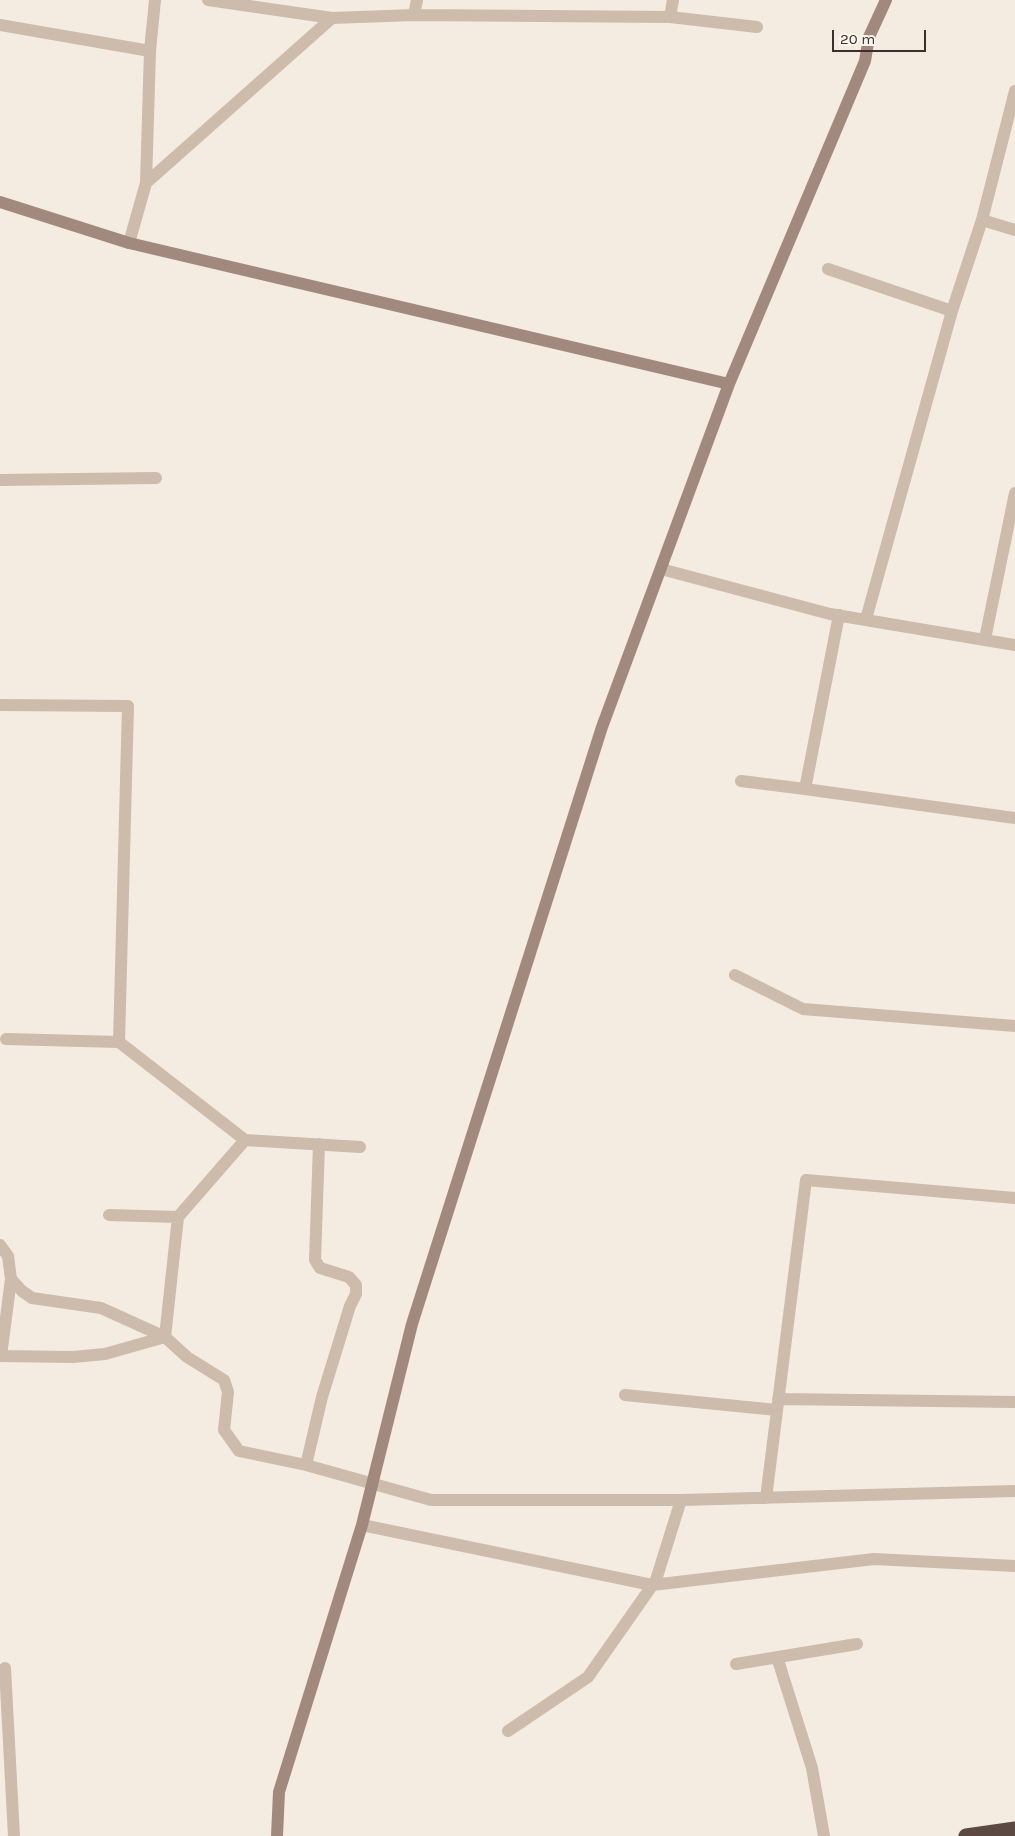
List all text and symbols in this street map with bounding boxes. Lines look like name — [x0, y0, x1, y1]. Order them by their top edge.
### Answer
scale bar — [835, 20, 929, 52]
text: 20 m — [840, 30, 875, 48]

